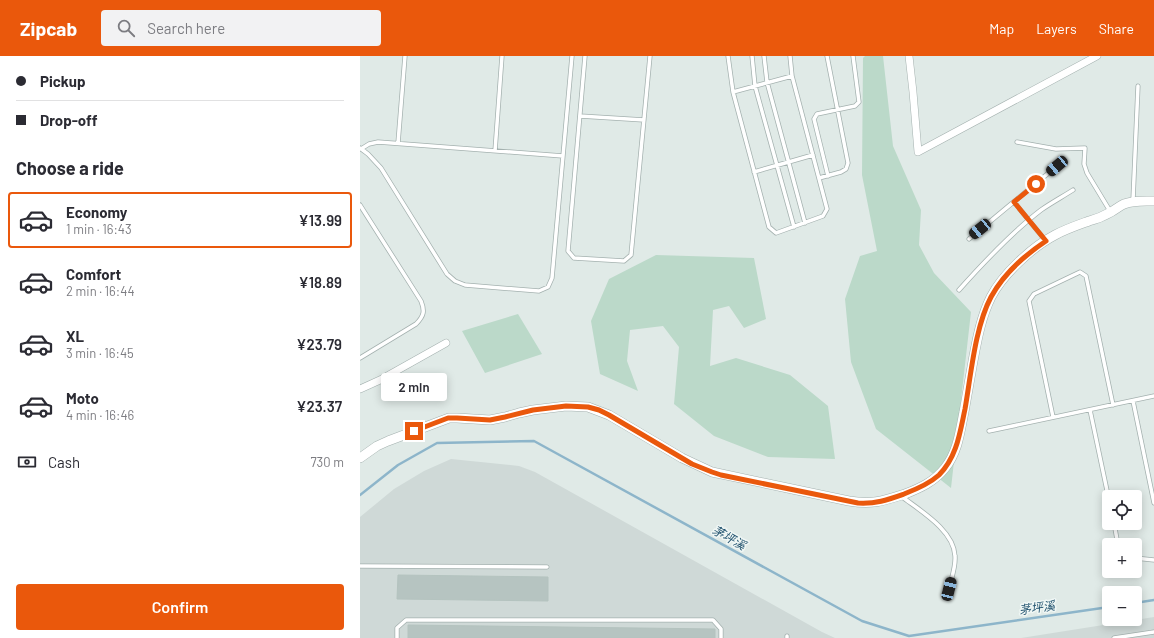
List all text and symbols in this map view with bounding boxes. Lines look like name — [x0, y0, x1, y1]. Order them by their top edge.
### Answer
search box — [101, 10, 381, 46]
text: Zipcab — [20, 17, 77, 40]
icon: search — [115, 17, 137, 39]
text: Search here — [147, 19, 225, 37]
text: Map — [989, 20, 1014, 37]
text: Layers — [1036, 20, 1077, 37]
text: Share — [1099, 20, 1134, 37]
text: Pickup — [40, 72, 86, 90]
text: Drop-off — [40, 111, 98, 129]
car — [1044, 154, 1070, 178]
text: Choose a ride — [16, 157, 124, 179]
route start — [1027, 175, 1045, 193]
icon: car — [18, 202, 54, 238]
text: Economy — [66, 203, 127, 221]
text: ¥13.99 — [299, 211, 342, 229]
car — [967, 217, 993, 241]
text: 1 min · 16:43 — [66, 221, 132, 237]
icon: car — [18, 264, 54, 300]
text: Comfort — [66, 265, 121, 283]
text: ¥18.89 — [298, 273, 342, 291]
text: 2 min · 16:44 — [66, 283, 135, 299]
icon: car — [18, 326, 54, 362]
text: XL — [66, 327, 84, 345]
text: ¥23.79 — [296, 335, 342, 353]
text: 3 min · 16:45 — [66, 345, 134, 361]
callout: 2 min — [381, 373, 447, 401]
text: 2 min — [399, 379, 429, 395]
icon: car — [18, 388, 54, 424]
text: Moto — [66, 389, 99, 407]
text: ¥23.37 — [296, 397, 342, 415]
text: 4 min · 16:46 — [66, 407, 134, 423]
route end — [405, 422, 423, 440]
icon: cash — [16, 451, 38, 473]
text: Cash — [48, 453, 80, 471]
text: 730 m — [310, 454, 344, 470]
map controls — [1102, 490, 1142, 626]
button: locate — [1102, 490, 1142, 530]
water label: 茅坪溪 — [710, 522, 750, 553]
button: + — [1102, 538, 1142, 578]
car — [940, 576, 958, 602]
button: Confirm — [16, 584, 344, 630]
button: − — [1102, 586, 1142, 626]
water label: 茅坪溪 — [1018, 597, 1058, 616]

